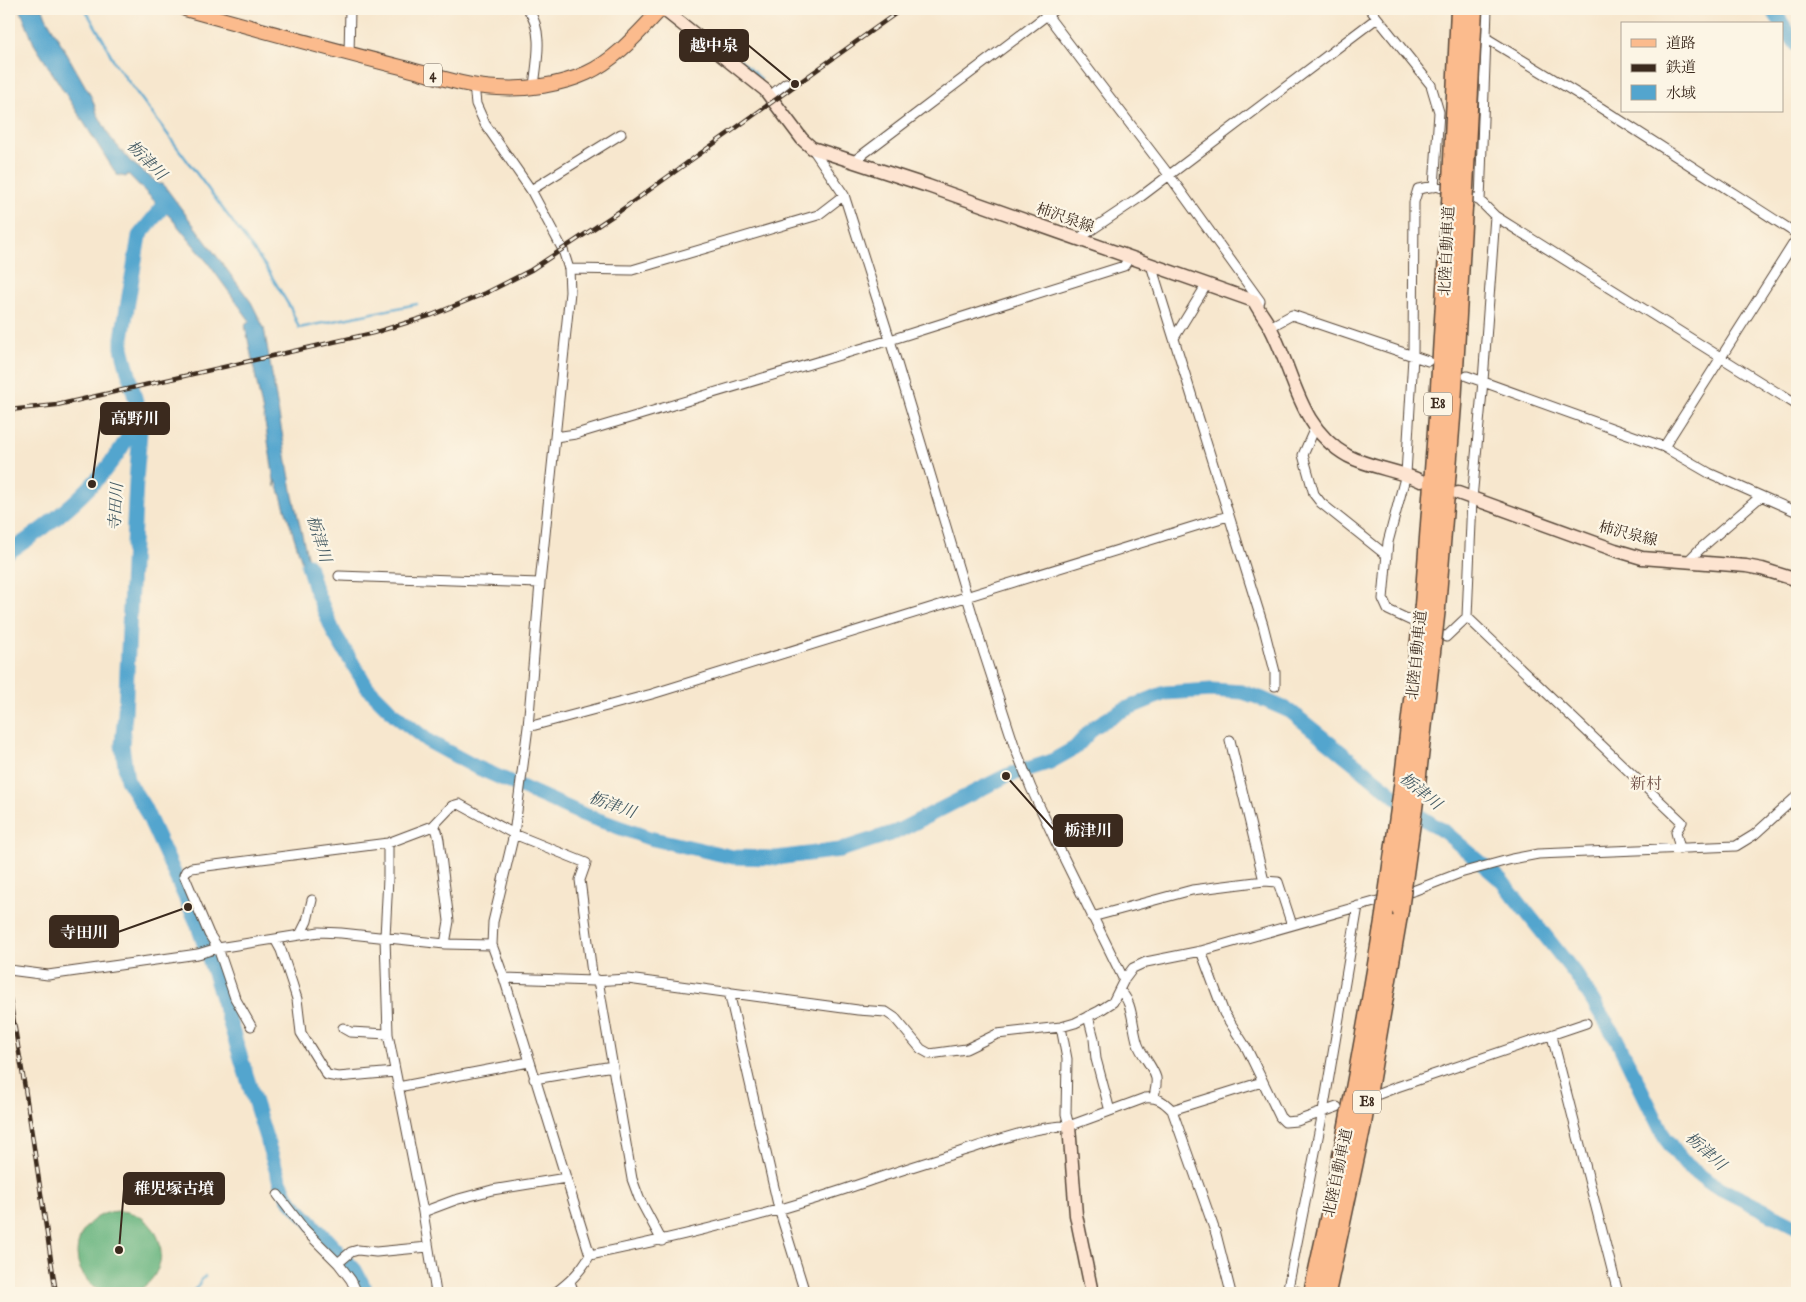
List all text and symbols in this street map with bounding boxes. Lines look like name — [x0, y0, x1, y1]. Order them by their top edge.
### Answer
legend — [1621, 22, 1784, 112]
callout: 越中泉 — [680, 30, 748, 61]
text: 道路 — [1666, 34, 1696, 53]
text: 越中泉 — [690, 37, 738, 57]
text: 鉄道 — [1666, 58, 1696, 77]
road number: 4 — [424, 64, 442, 86]
text: 水域 — [1666, 84, 1696, 103]
water label: 栃津川 — [122, 137, 171, 186]
street label: 柿沢泉線 — [1034, 199, 1096, 237]
street label: 北陸自動車道 — [1435, 206, 1459, 296]
road number: E8 — [1424, 392, 1452, 416]
callout: 高野川 — [101, 403, 169, 434]
text: 高野川 — [111, 410, 159, 430]
water label: 寺田川 — [106, 481, 128, 531]
water label: 栃津川 — [301, 513, 335, 567]
street label: 柿沢泉線 — [1597, 518, 1659, 550]
street label: 北陸自動車道 — [1403, 609, 1431, 701]
water label: 栃津川 — [1395, 769, 1446, 816]
district label: 新村 — [1630, 775, 1662, 795]
water label: 栃津川 — [586, 788, 640, 824]
callout: 栃津川 — [1054, 815, 1122, 846]
text: 栃津川 — [1064, 822, 1112, 842]
callout: 寺田川 — [50, 916, 118, 947]
text: 寺田川 — [60, 924, 108, 944]
road number: E8 — [1353, 1090, 1381, 1114]
street label: 北陸自動車道 — [1319, 1127, 1357, 1219]
water label: 栃津川 — [1680, 1129, 1731, 1177]
callout: 稚児塚古墳 — [124, 1173, 224, 1204]
text: 稚児塚古墳 — [134, 1180, 214, 1200]

